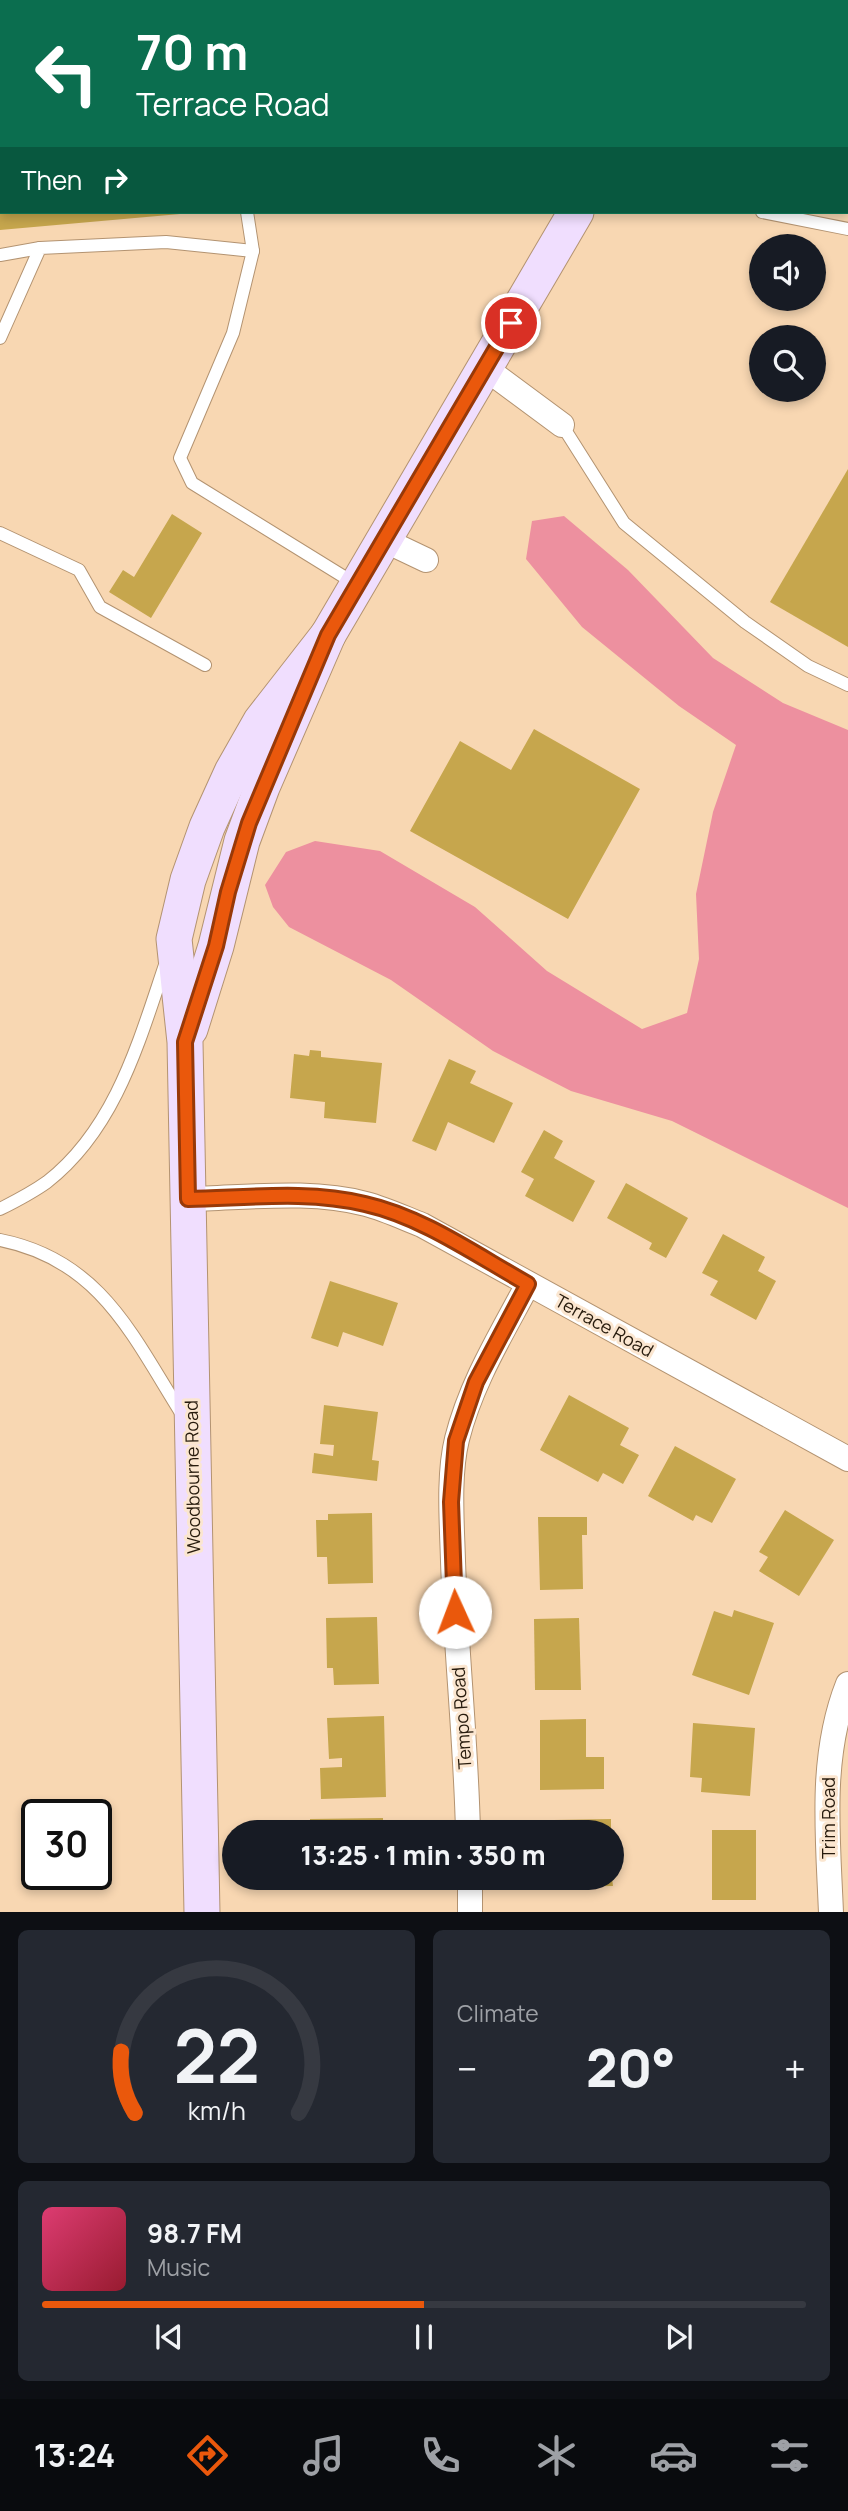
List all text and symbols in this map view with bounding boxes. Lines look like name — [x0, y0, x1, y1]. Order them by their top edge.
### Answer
text: 70 m — [136, 18, 248, 85]
icon: left — [21, 28, 112, 119]
text: Terrace Road — [136, 82, 330, 126]
icon: right — [96, 161, 134, 199]
text: Then — [21, 162, 82, 198]
map controls — [749, 234, 826, 402]
button: sound — [749, 234, 826, 311]
pin — [481, 293, 541, 353]
icon: arrive — [492, 304, 530, 342]
button: search — [749, 325, 826, 402]
street label: Terrace Road — [551, 1288, 658, 1362]
street label: Woodbourne Road — [179, 1400, 205, 1554]
position arrow — [418, 1575, 492, 1649]
street label: Tempo Road — [445, 1666, 477, 1770]
street label: Trim Road — [816, 1777, 840, 1859]
speed limit sign: 30 — [21, 1799, 112, 1890]
text: 13:25 · 1 min · 350 m — [300, 1837, 546, 1873]
text: Climate — [457, 1997, 539, 2029]
text: 22 — [173, 2005, 260, 2105]
text: 20° — [586, 2032, 676, 2103]
text: − — [457, 2042, 478, 2094]
text: + — [784, 2042, 806, 2094]
text: km/h — [187, 2092, 246, 2127]
text: 98.7 FM — [147, 2215, 242, 2251]
text: Music — [147, 2251, 210, 2283]
icon: previous — [150, 2318, 188, 2356]
icon: pause — [405, 2318, 443, 2356]
icon: next — [660, 2318, 698, 2356]
icon: directions — [183, 2431, 232, 2480]
icon: music — [299, 2431, 348, 2480]
icon: phone — [416, 2431, 465, 2480]
icon: climate — [532, 2431, 581, 2480]
icon: car — [649, 2431, 698, 2480]
icon: filters — [765, 2431, 814, 2480]
text: 13:24 — [34, 2433, 115, 2477]

